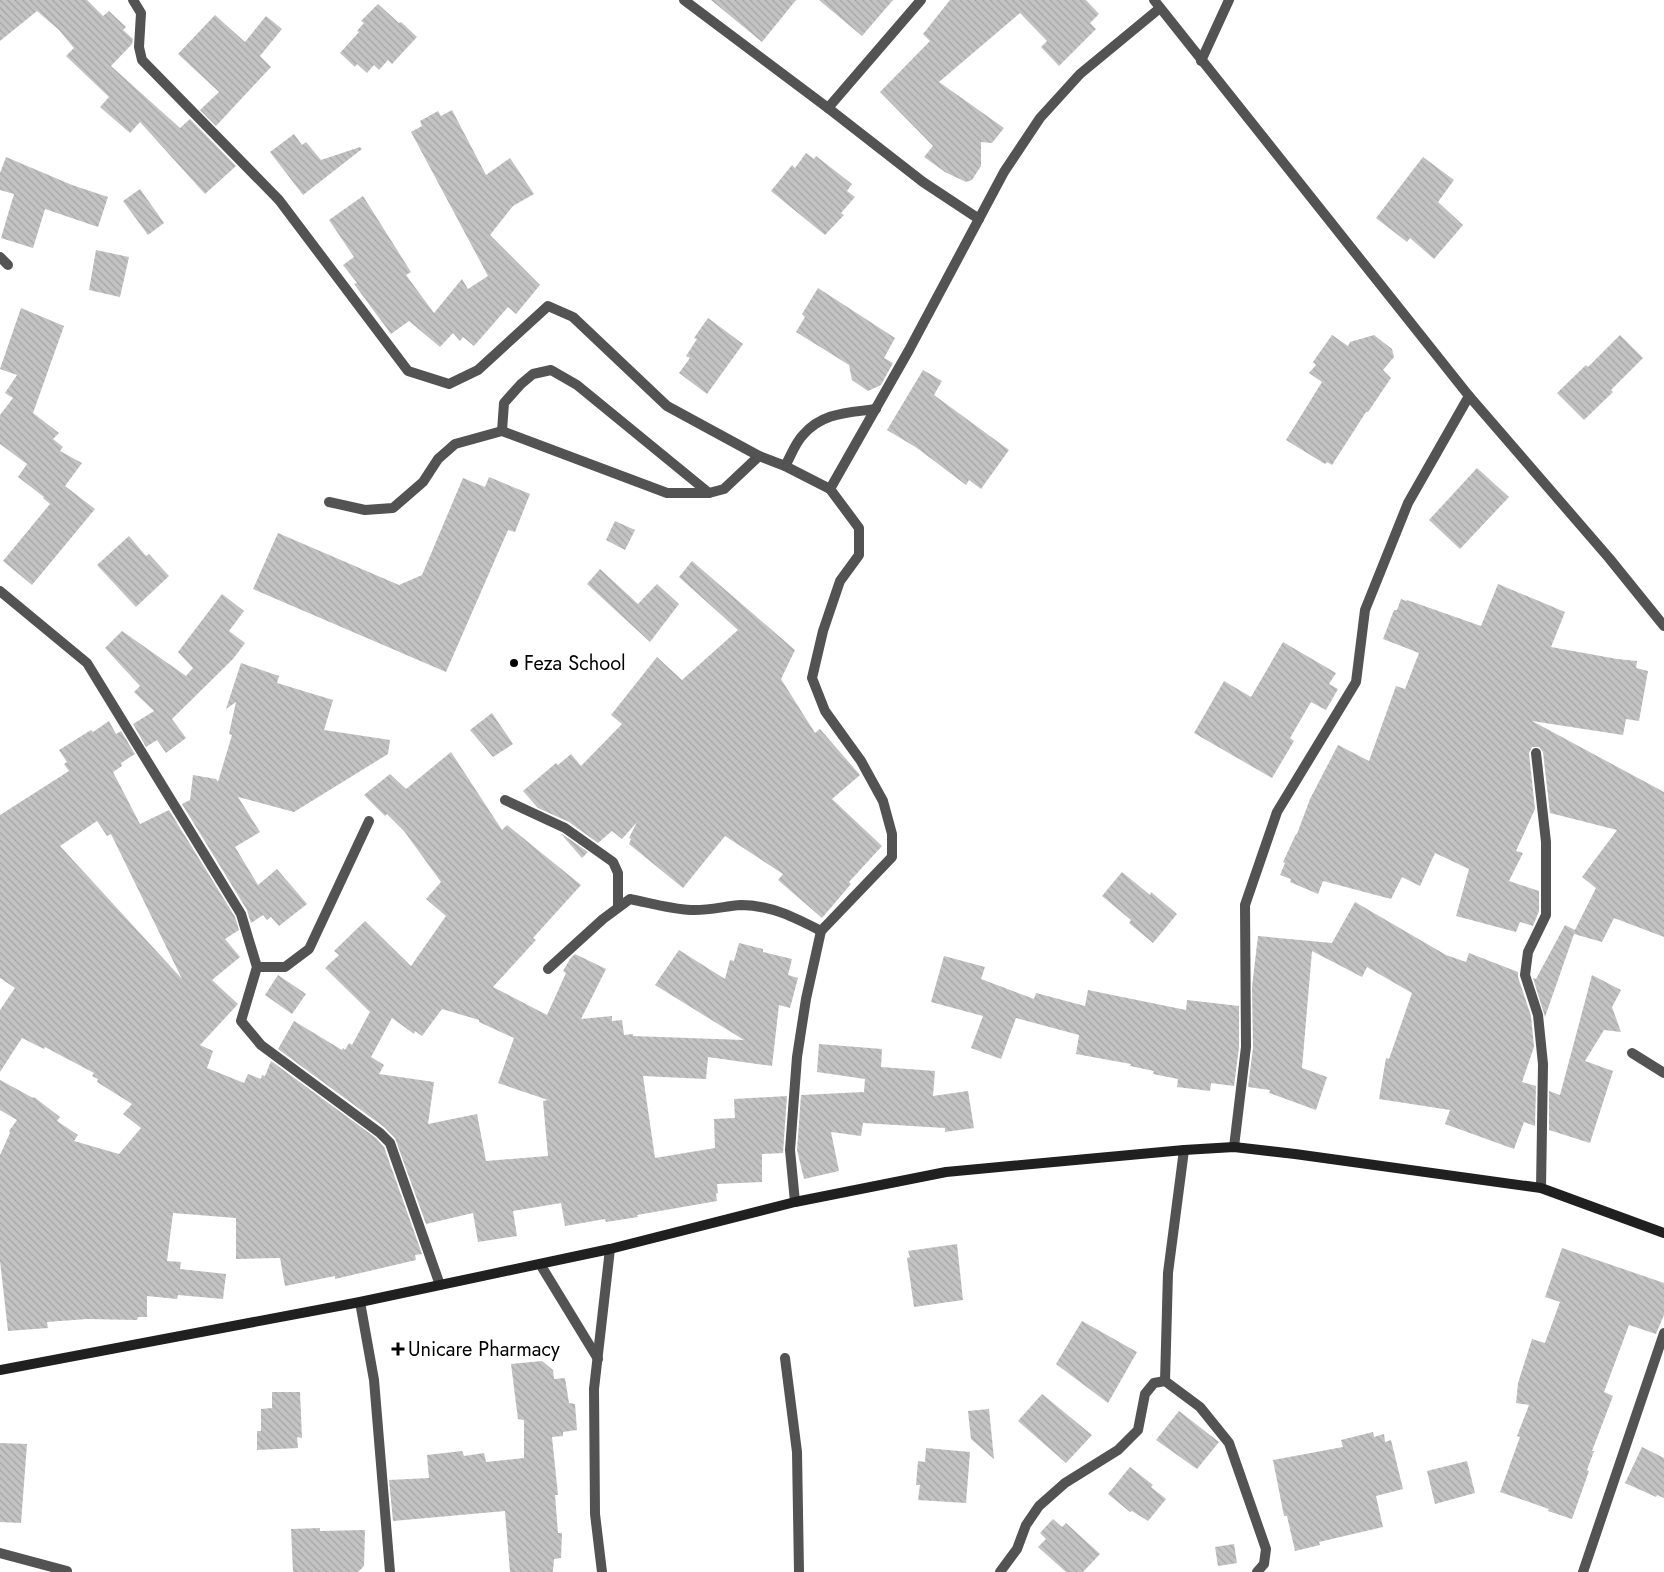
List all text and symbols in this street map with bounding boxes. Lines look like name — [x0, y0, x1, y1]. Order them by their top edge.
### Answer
place label: Feza School — [524, 649, 626, 678]
marker: Feza School — [508, 657, 520, 669]
place label: Unicare Pharmacy — [408, 1335, 560, 1364]
marker: Unicare Pharmacy — [392, 1343, 404, 1355]

